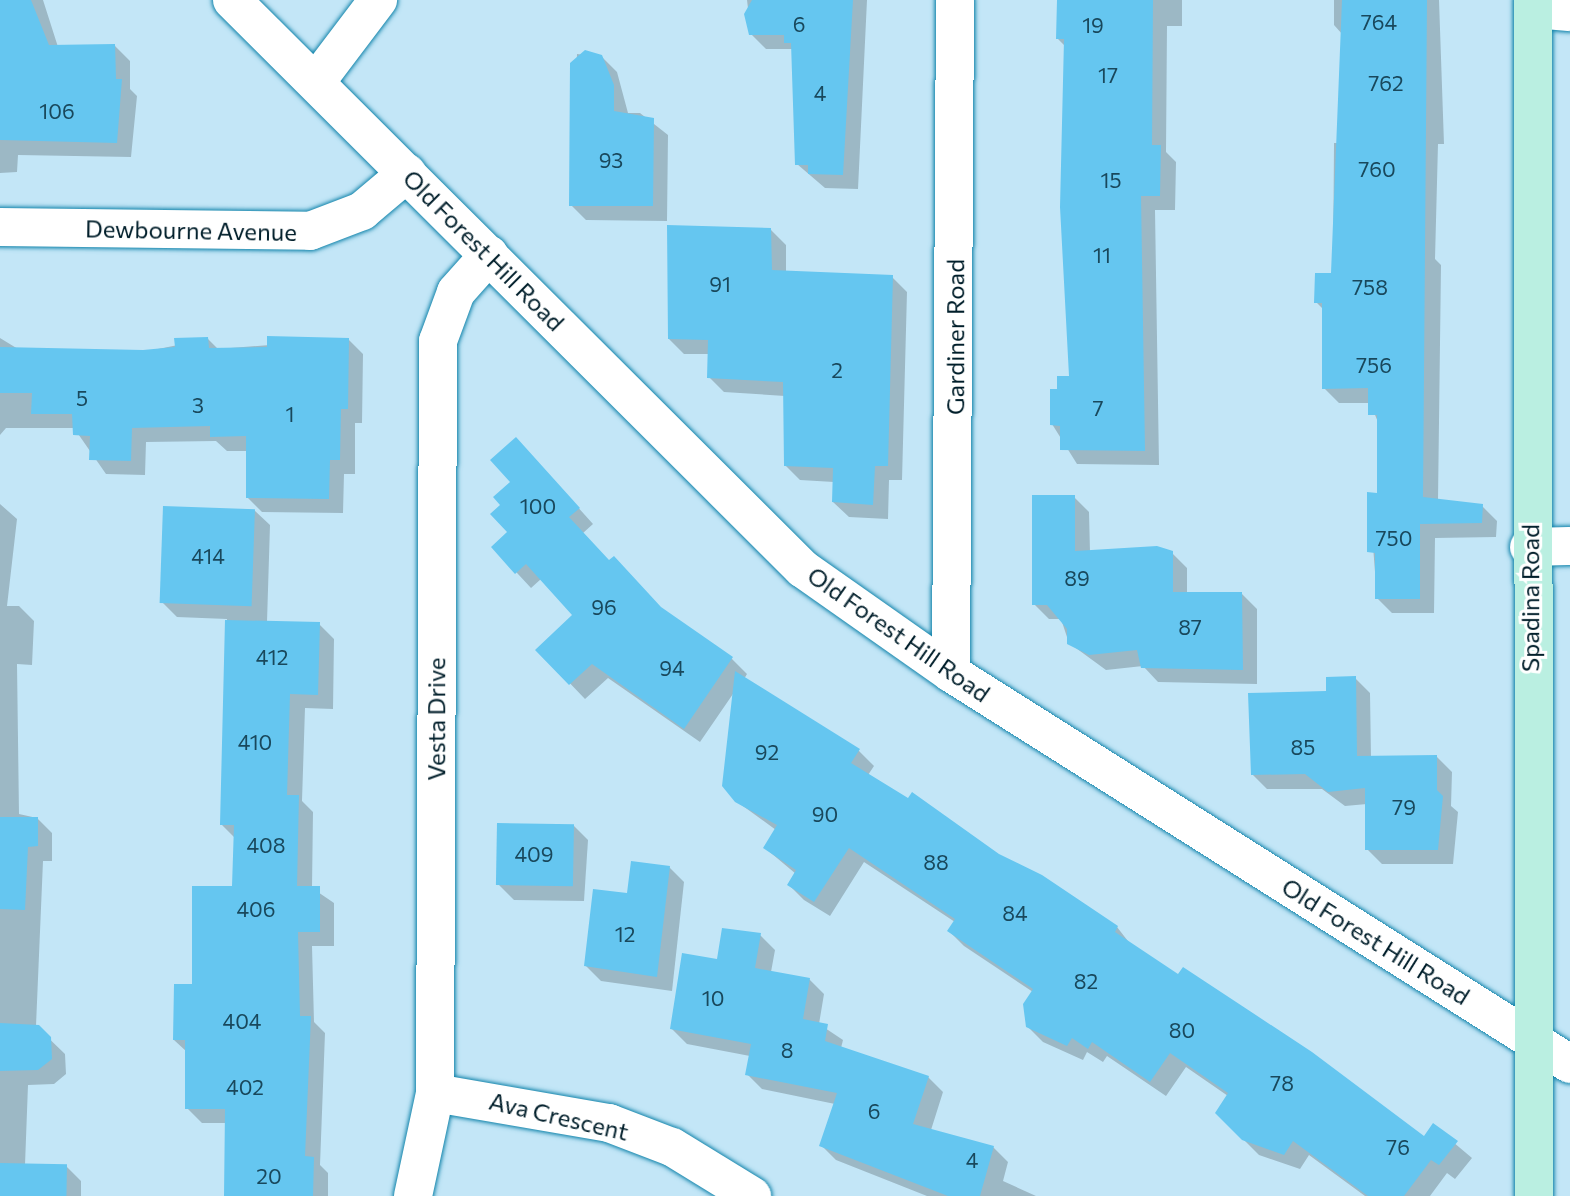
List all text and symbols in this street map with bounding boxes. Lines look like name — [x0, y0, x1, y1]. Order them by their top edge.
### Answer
house number: 764 — [1361, 9, 1397, 35]
house number: 6 — [793, 11, 805, 37]
house number: 19 — [1082, 12, 1104, 38]
house number: 17 — [1098, 62, 1118, 88]
house number: 762 — [1368, 70, 1404, 96]
house number: 4 — [814, 80, 826, 106]
house number: 106 — [39, 98, 75, 124]
house number: 93 — [599, 147, 623, 173]
house number: 760 — [1358, 156, 1396, 182]
street label: Old Forest Hill Road — [398, 164, 570, 336]
house number: 15 — [1100, 167, 1122, 193]
street label: Dewbourne Avenue — [85, 214, 297, 246]
house number: 11 — [1093, 242, 1111, 268]
street label: Gardiner Road — [941, 259, 969, 415]
house number: 91 — [709, 271, 731, 297]
house number: 758 — [1352, 274, 1388, 300]
house number: 756 — [1356, 352, 1392, 378]
house number: 2 — [831, 357, 843, 383]
house number: 5 — [76, 385, 88, 411]
house number: 3 — [192, 392, 204, 418]
house number: 7 — [1092, 395, 1104, 421]
house number: 1 — [286, 401, 294, 427]
house number: 100 — [520, 493, 556, 519]
street label: Spadina Road — [1516, 524, 1544, 672]
house number: 750 — [1376, 525, 1412, 551]
house number: 414 — [191, 543, 225, 569]
street label: Old Forest Hill Road — [802, 560, 996, 708]
house number: 89 — [1064, 565, 1090, 591]
house number: 96 — [591, 594, 617, 620]
house number: 87 — [1178, 614, 1202, 640]
house number: 412 — [256, 644, 288, 670]
house number: 94 — [659, 655, 685, 681]
street label: Vesta Drive — [422, 657, 450, 781]
house number: 410 — [238, 729, 272, 755]
house number: 85 — [1291, 734, 1315, 760]
house number: 92 — [755, 739, 779, 765]
house number: 79 — [1392, 794, 1416, 820]
house number: 90 — [812, 801, 838, 827]
house number: 408 — [246, 832, 286, 858]
house number: 409 — [514, 841, 554, 867]
house number: 88 — [923, 849, 949, 875]
street label: Old Forest Hill Road — [1277, 872, 1475, 1010]
house number: 406 — [236, 896, 276, 922]
house number: 84 — [1002, 900, 1028, 926]
house number: 12 — [615, 921, 635, 947]
house number: 82 — [1074, 968, 1098, 994]
house number: 10 — [702, 985, 724, 1011]
house number: 404 — [223, 1008, 261, 1034]
house number: 80 — [1169, 1017, 1195, 1043]
house number: 8 — [781, 1037, 793, 1063]
house number: 78 — [1270, 1070, 1294, 1096]
house number: 402 — [226, 1074, 264, 1100]
street label: Ava Crescent — [486, 1086, 632, 1146]
house number: 6 — [868, 1098, 880, 1124]
house number: 76 — [1386, 1134, 1410, 1160]
house number: 4 — [966, 1147, 978, 1173]
house number: 20 — [256, 1163, 282, 1189]

